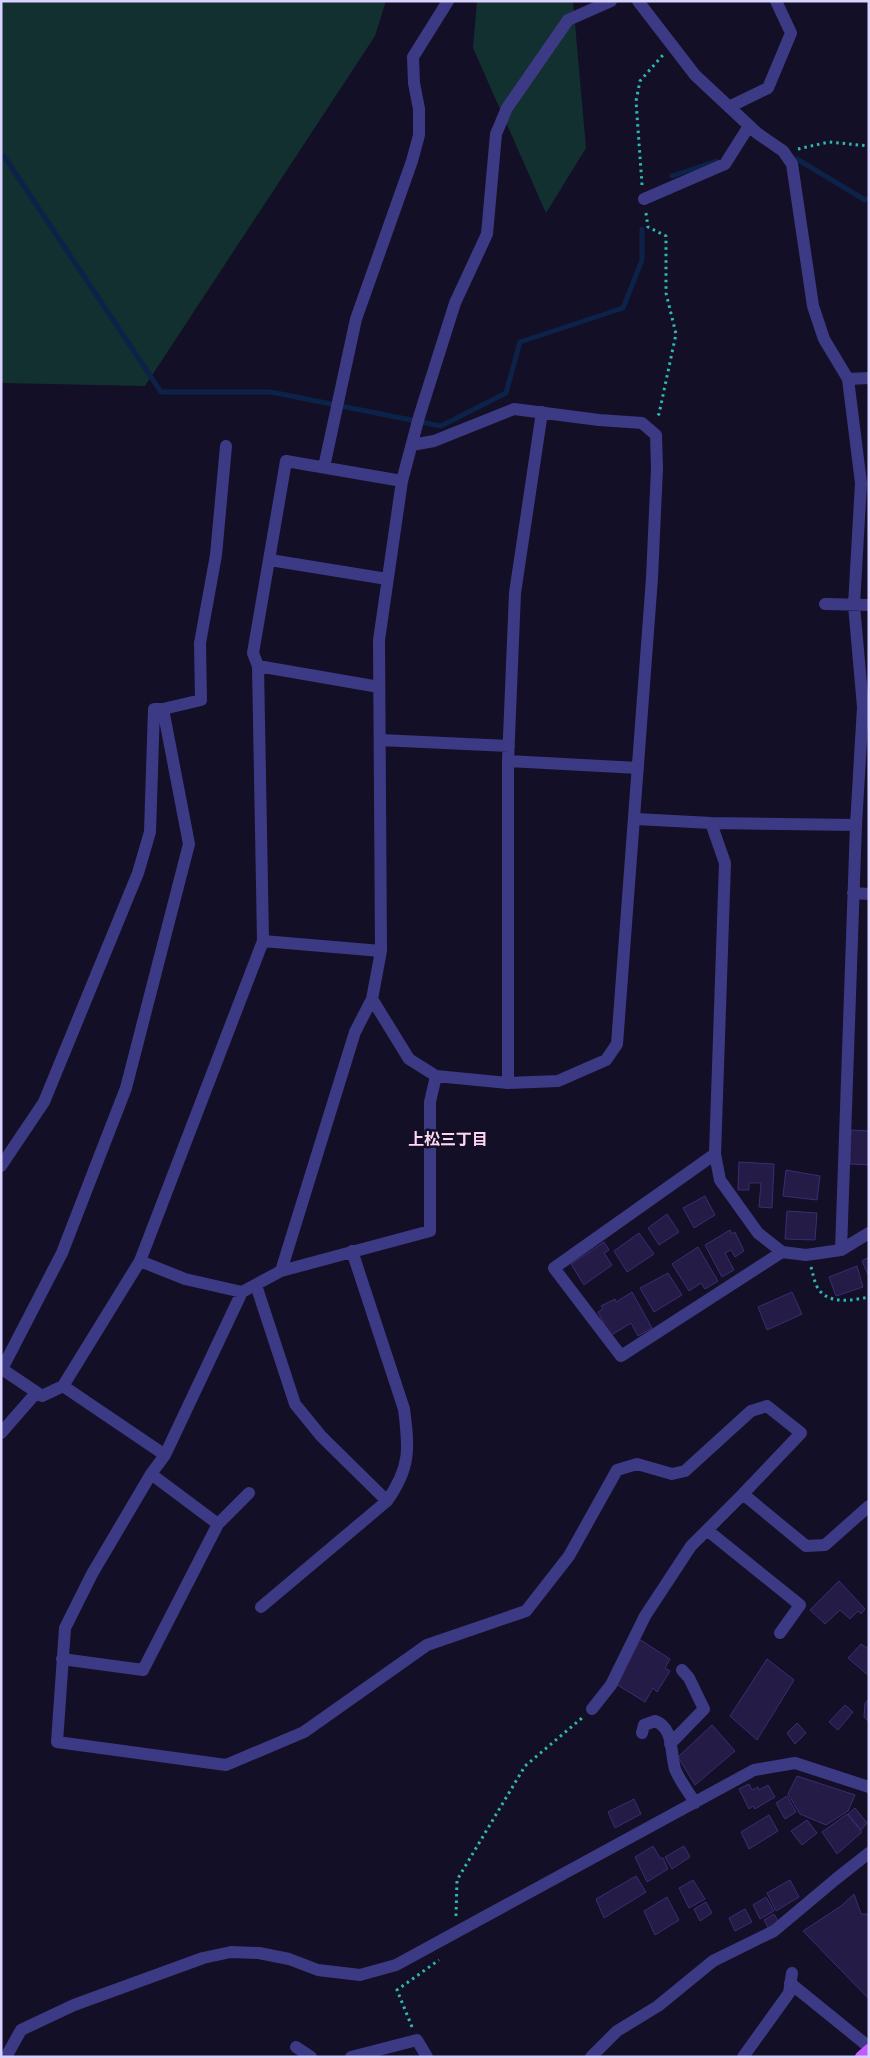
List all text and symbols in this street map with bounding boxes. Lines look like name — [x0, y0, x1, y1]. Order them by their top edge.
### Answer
district label: 上松三丁目 — [408, 1130, 488, 1149]

